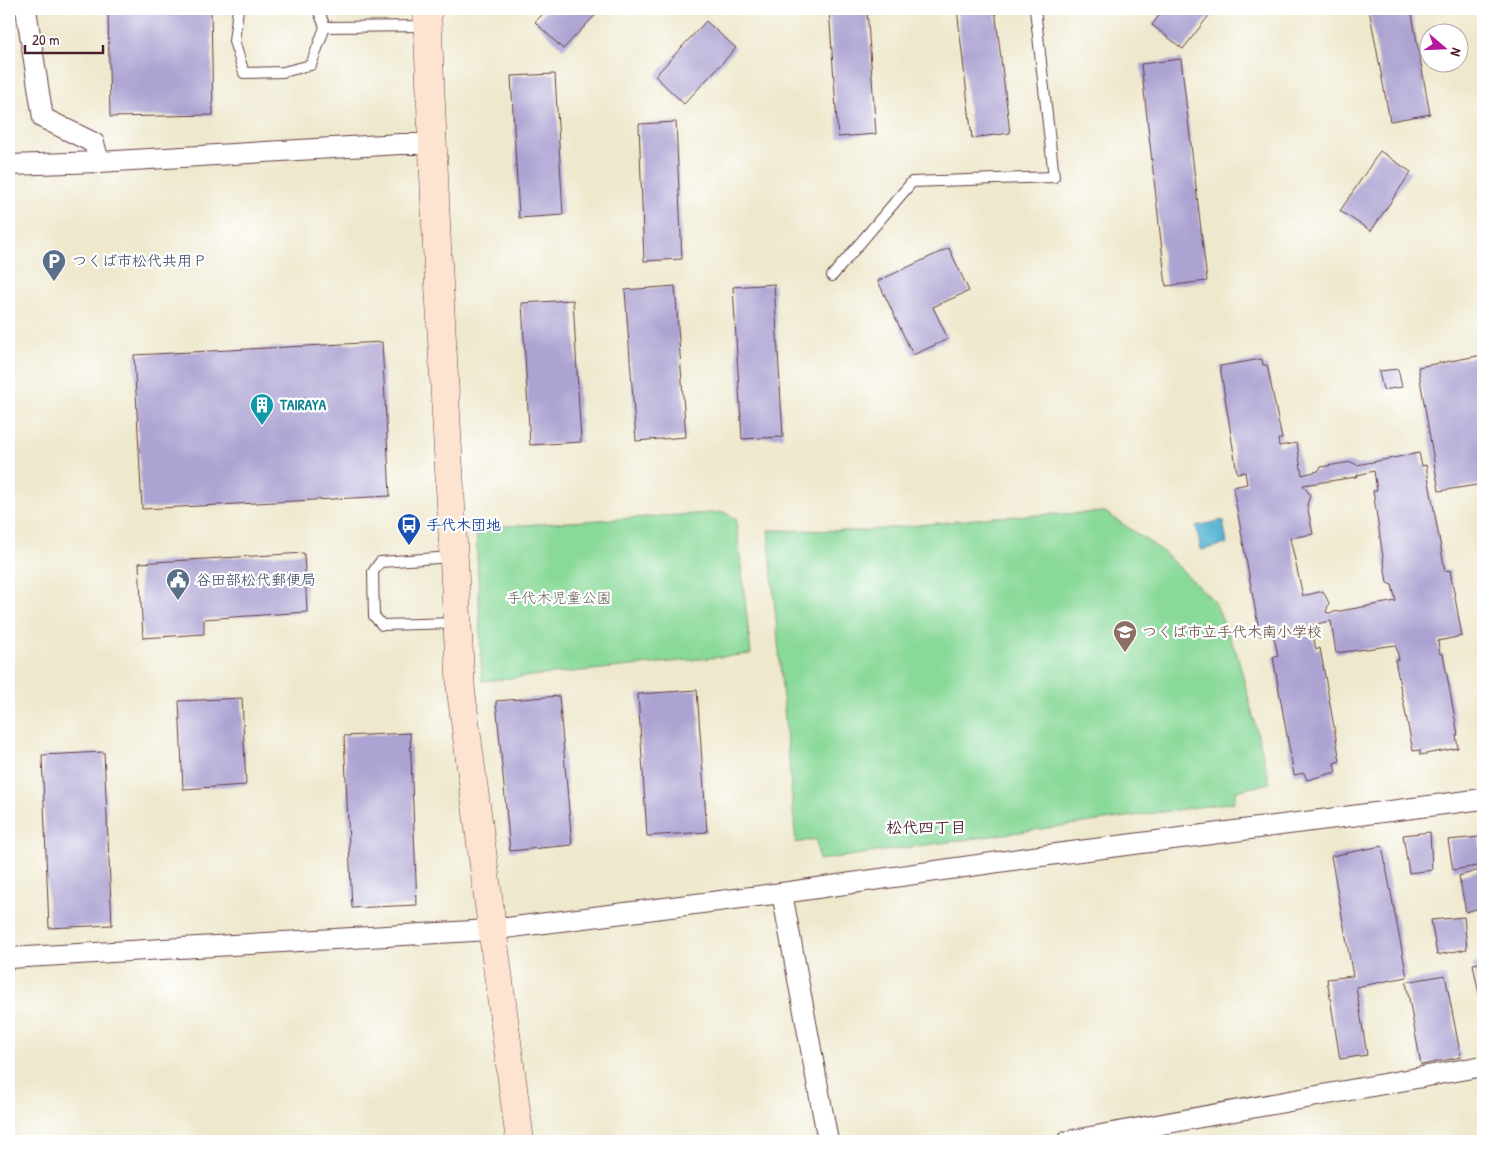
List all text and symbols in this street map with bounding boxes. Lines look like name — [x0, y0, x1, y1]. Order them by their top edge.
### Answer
scale bar — [25, 22, 102, 54]
north arrow — [1420, 22, 1470, 72]
text: 20 m — [32, 29, 59, 50]
text: N — [1446, 46, 1467, 60]
parking icon: つくば市松代共用Ｐ — [41, 248, 67, 282]
place label: つくば市松代共用Ｐ — [72, 250, 207, 271]
building icon: TAIRAYA — [249, 392, 275, 426]
place label: TAIRAYA — [279, 394, 327, 415]
bus stop icon: 手代木団地 — [396, 512, 422, 546]
place label: 手代木団地 — [426, 514, 501, 535]
public building icon: 谷田部松代郵便局 — [165, 567, 191, 601]
place label: 谷田部松代郵便局 — [196, 569, 316, 590]
park label: 手代木児童公園 — [506, 587, 612, 608]
school or university icon: つくば市立手代木南小学校 — [1112, 619, 1138, 653]
place label: つくば市立手代木南小学校 — [1142, 621, 1322, 642]
district label: 松代四丁目 — [886, 816, 966, 838]

